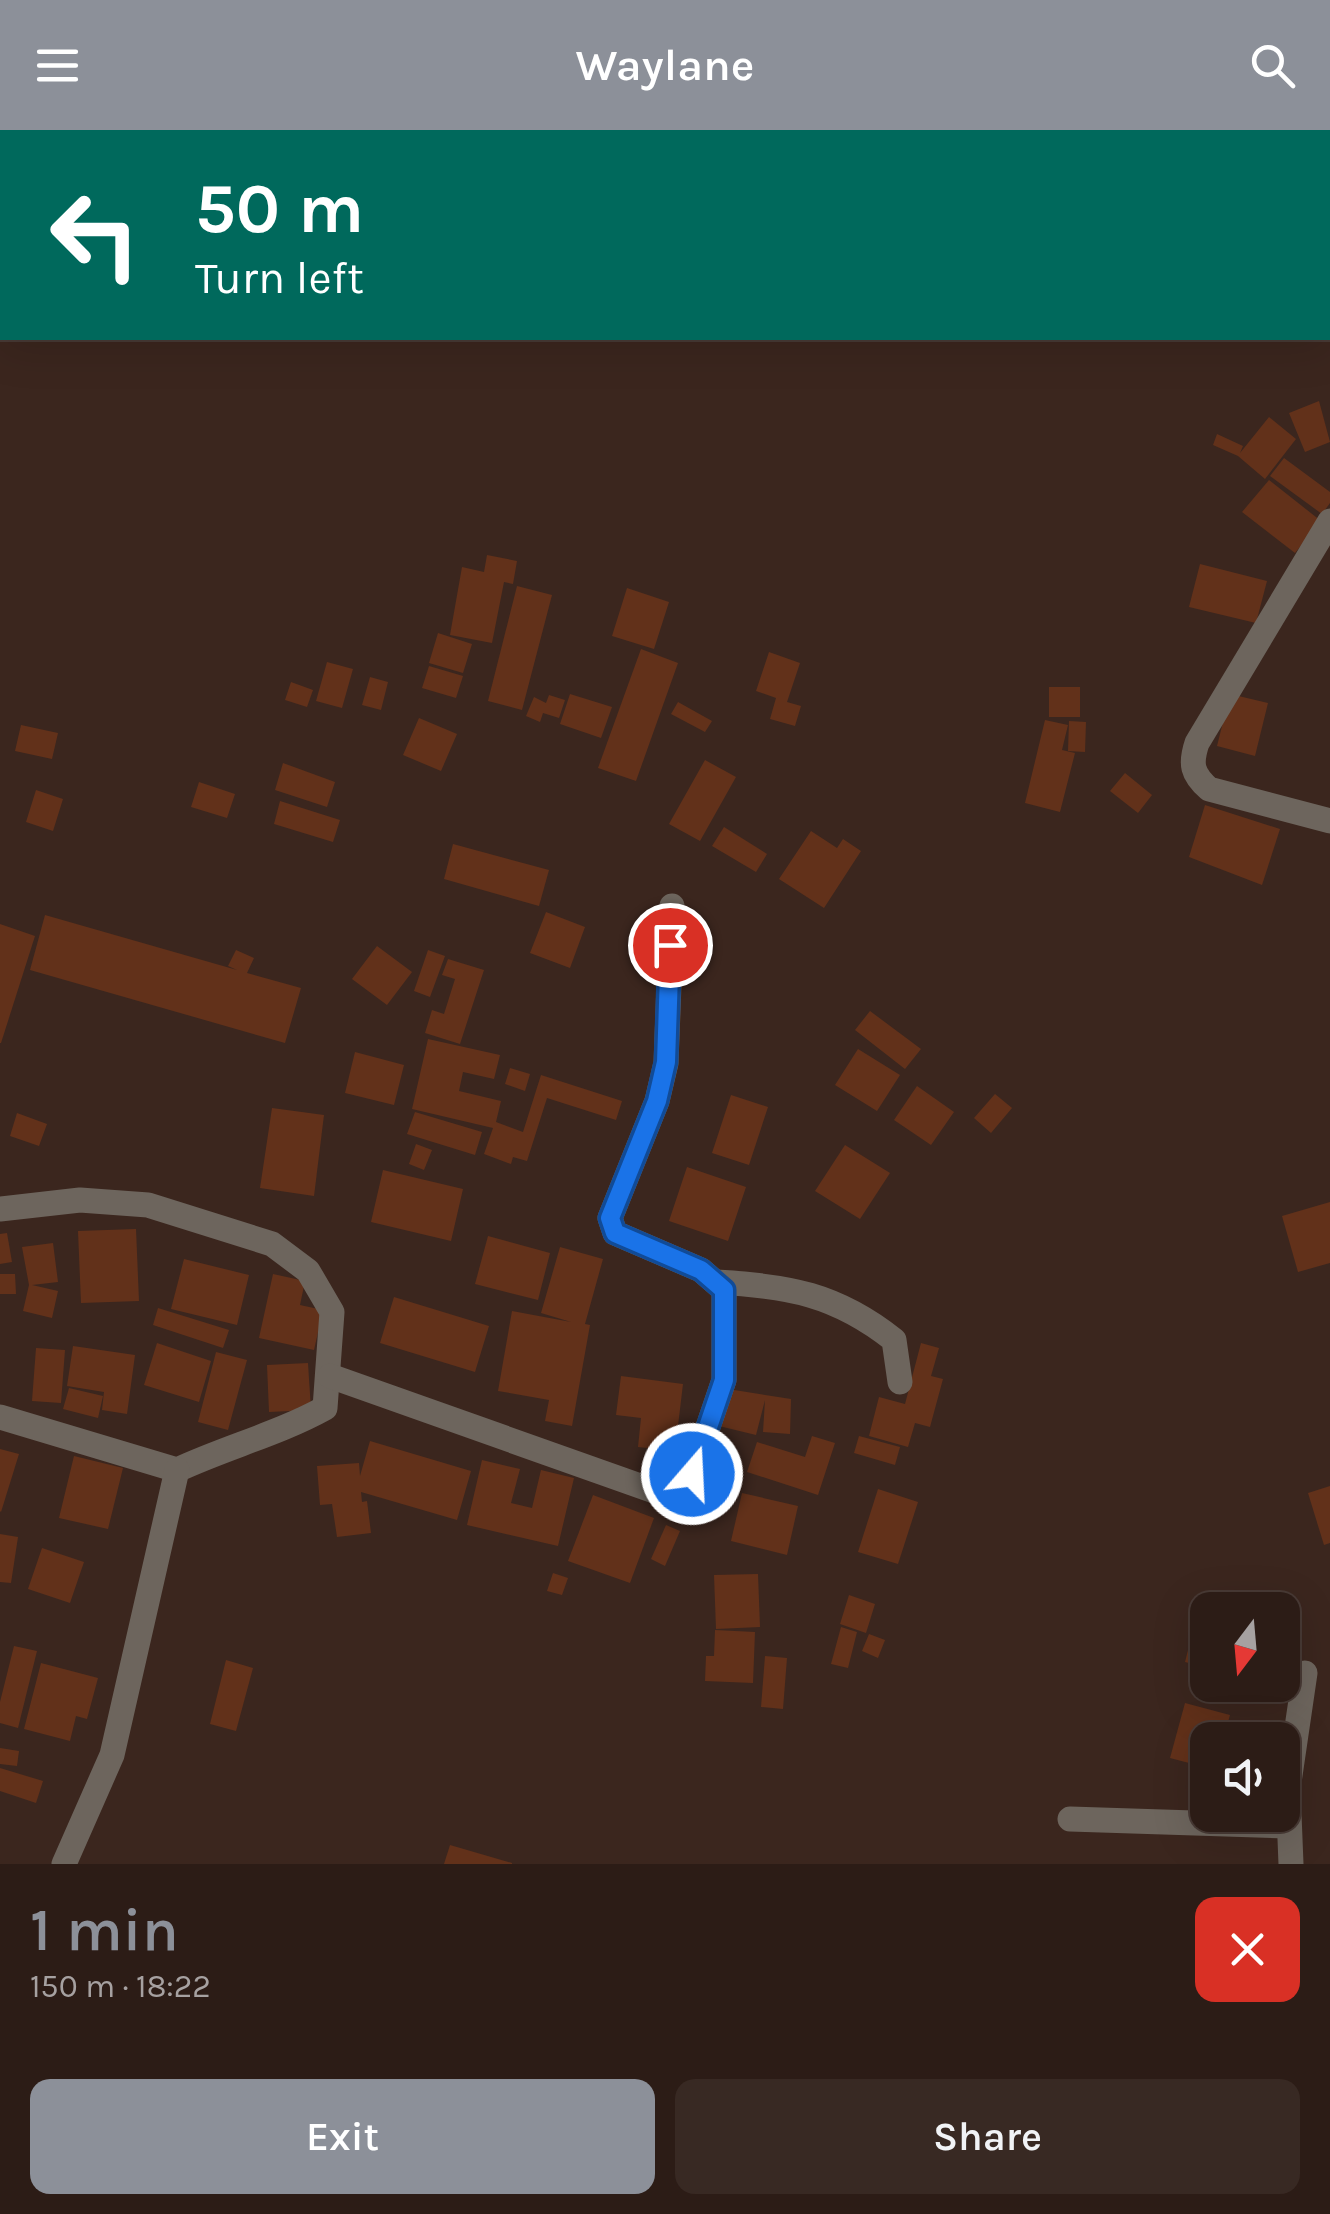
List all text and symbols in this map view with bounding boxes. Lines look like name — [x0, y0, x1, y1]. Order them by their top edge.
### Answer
icon: menu — [30, 38, 85, 93]
icon: search — [1245, 38, 1300, 93]
text: Waylane — [575, 39, 755, 91]
text: 50 m — [195, 168, 364, 250]
icon: left — [30, 170, 160, 300]
text: Turn left — [195, 252, 364, 304]
pin — [628, 903, 713, 988]
icon: arrive — [643, 918, 698, 973]
position arrow — [640, 1422, 744, 1526]
north arrow — [1190, 1592, 1300, 1702]
map controls — [1190, 1592, 1300, 1832]
button: sound — [1190, 1722, 1300, 1832]
text: 1 min — [30, 1895, 179, 1965]
button: close — [1195, 1897, 1300, 2002]
text: 150 m · 18:22 — [30, 1968, 211, 2005]
button: Exit — [30, 2079, 655, 2194]
button: Share — [675, 2079, 1300, 2194]

